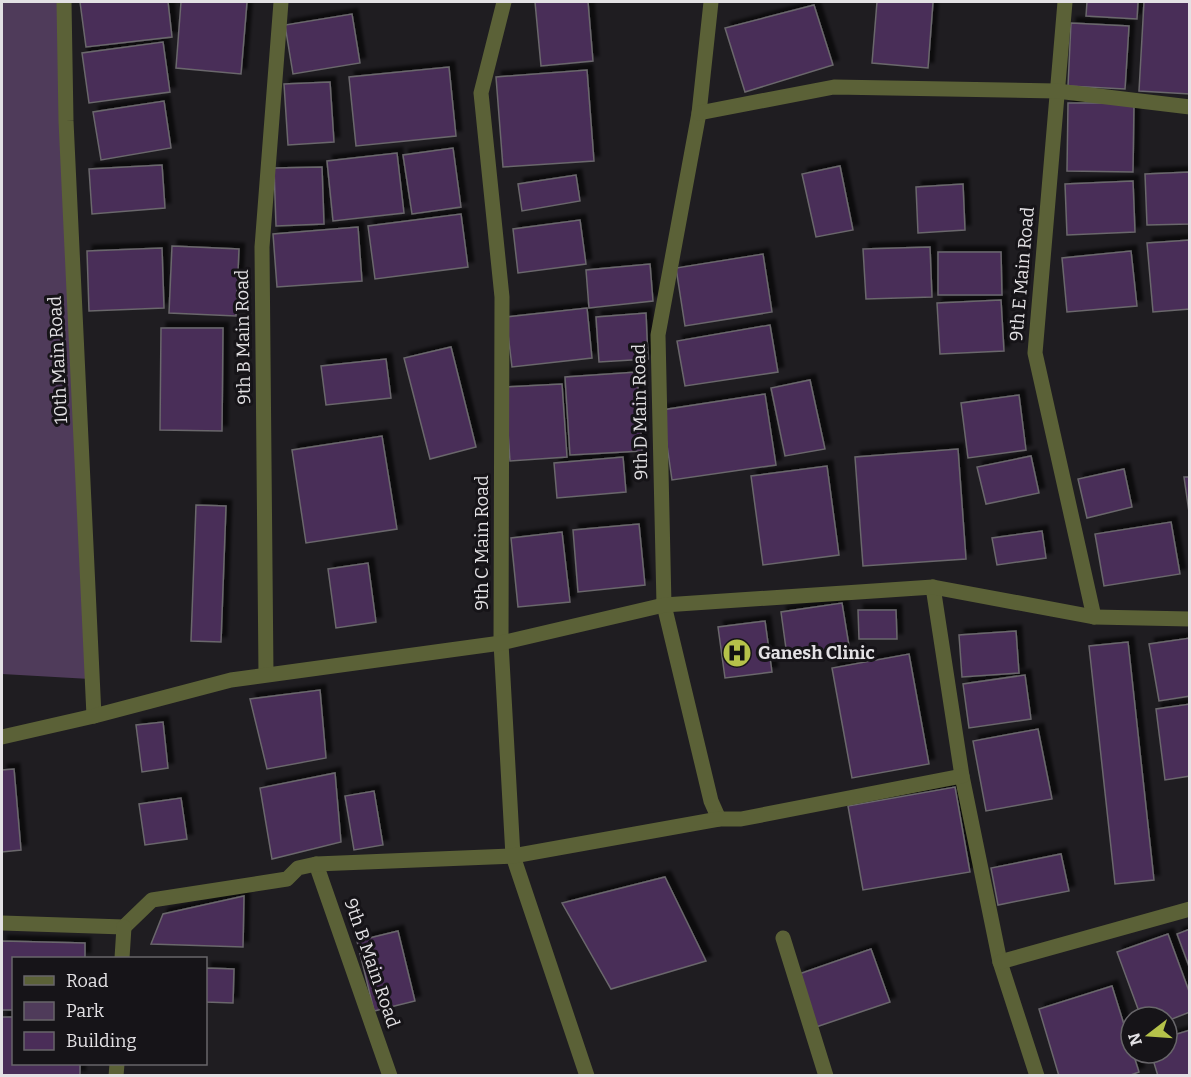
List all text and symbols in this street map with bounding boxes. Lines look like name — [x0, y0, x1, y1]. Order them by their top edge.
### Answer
street label: 9th E Main Road — [1005, 206, 1039, 342]
street label: 9th B Main Road — [231, 269, 255, 405]
street label: 10th Main Road — [44, 295, 72, 425]
street label: 9th D Main Road — [628, 343, 652, 480]
street label: 9th C Main Road — [471, 475, 493, 611]
hospital icon: Ganesh Clinic — [721, 637, 753, 669]
place label: Ganesh Clinic — [758, 642, 875, 664]
street label: 9th B Main Road — [340, 896, 405, 1031]
legend — [12, 957, 207, 1065]
text: Road — [66, 970, 109, 992]
text: Park — [66, 1000, 105, 1022]
north arrow — [1119, 1005, 1179, 1065]
text: Building — [66, 1030, 137, 1052]
text: N — [1124, 1031, 1146, 1048]

